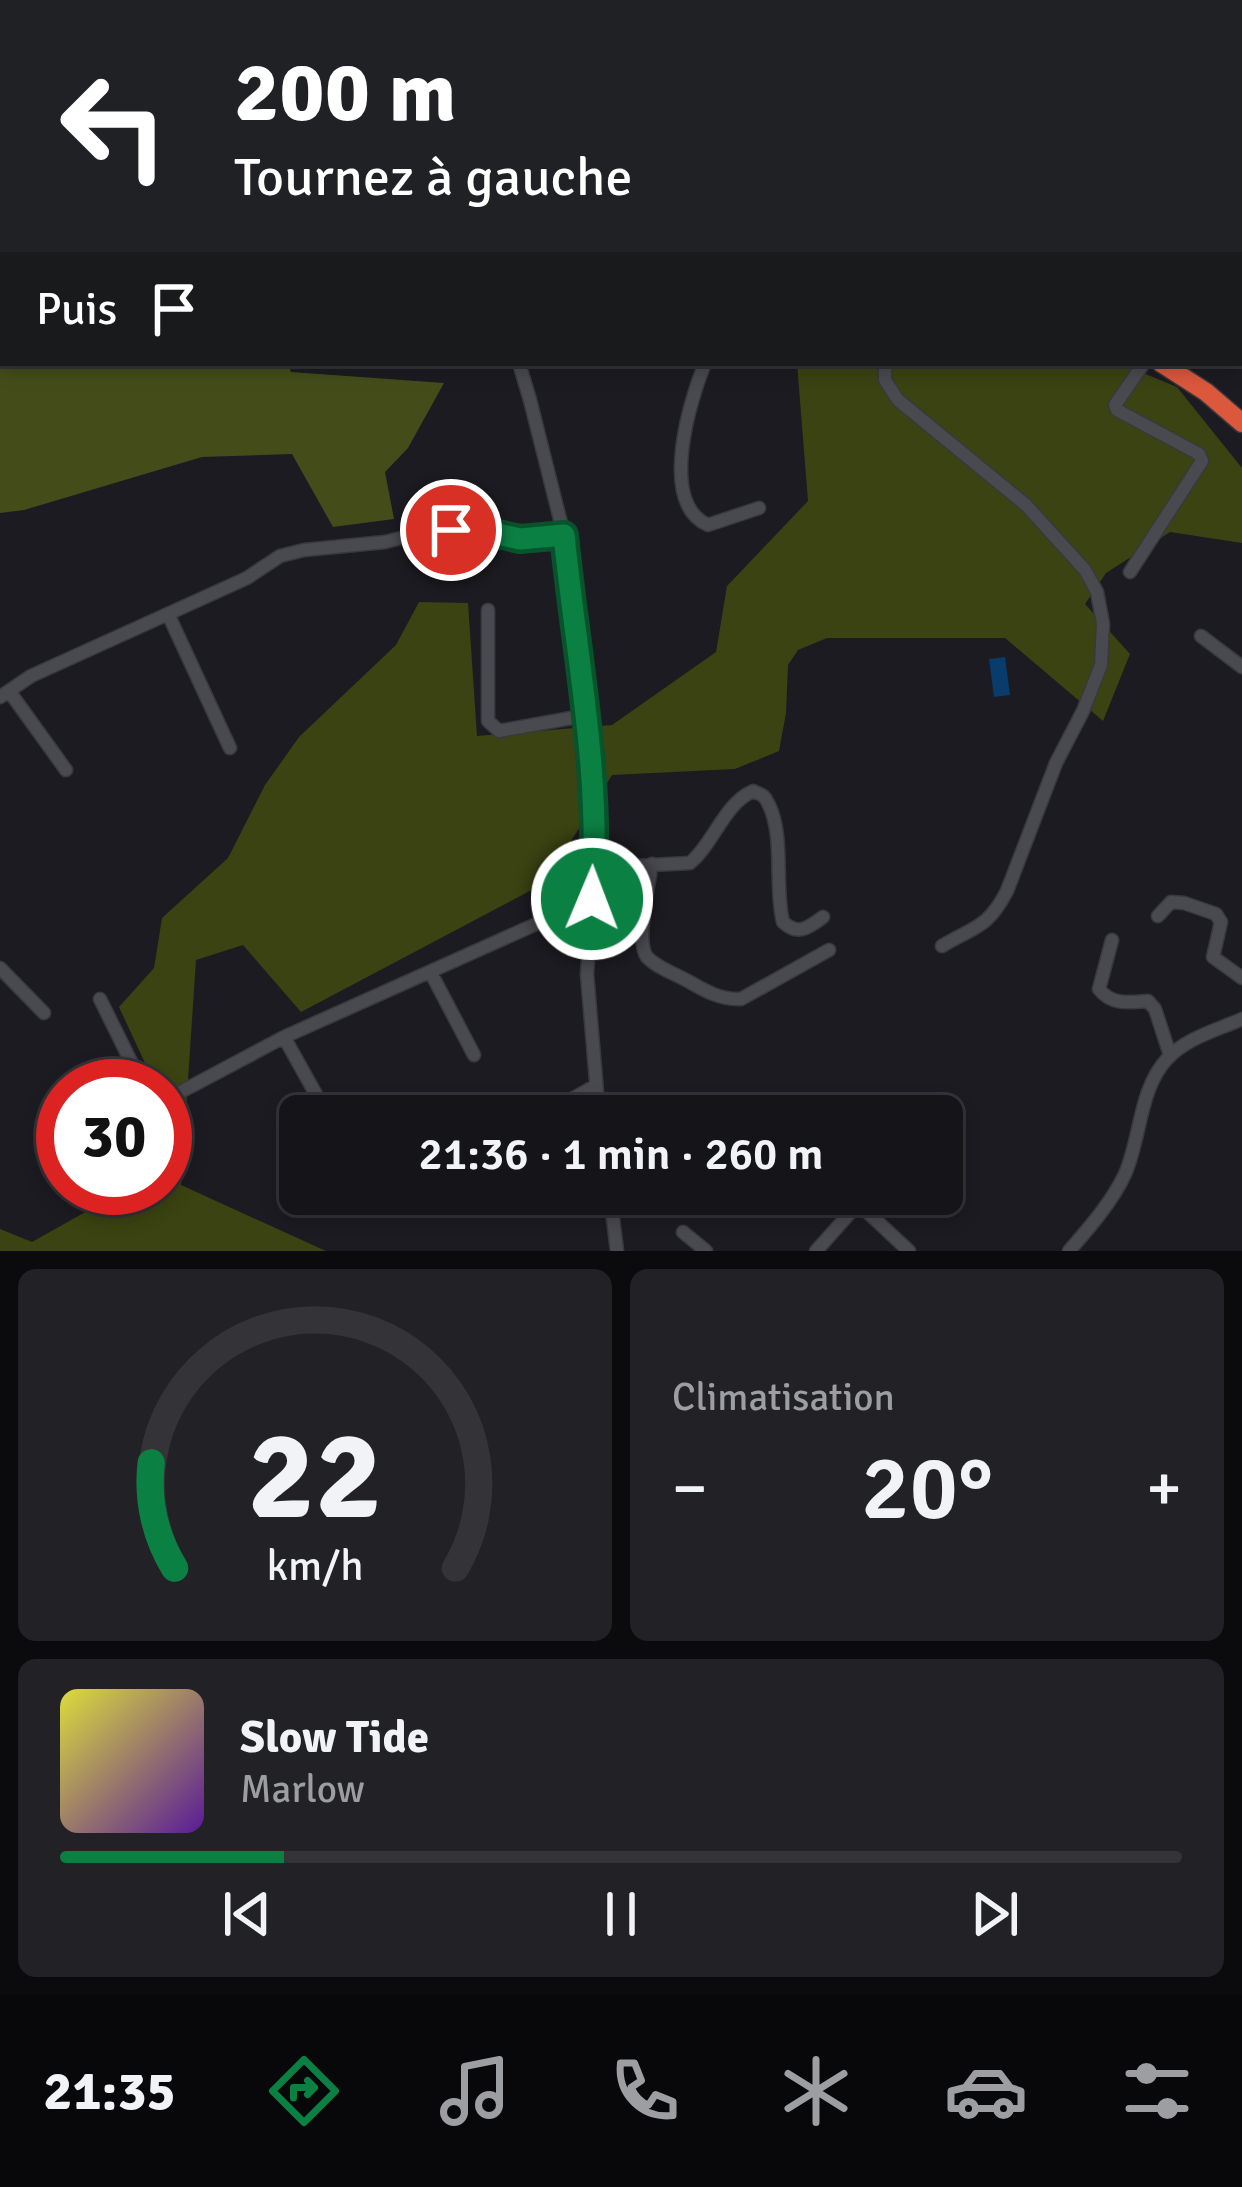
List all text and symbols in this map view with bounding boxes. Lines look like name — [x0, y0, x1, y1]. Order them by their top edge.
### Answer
text: 200 m — [234, 41, 456, 145]
icon: left — [36, 48, 192, 204]
text: Tournez à gauche — [234, 144, 632, 211]
icon: arrive — [141, 276, 207, 342]
text: Puis — [36, 282, 117, 337]
pin — [400, 479, 502, 581]
icon: arrive — [418, 497, 484, 563]
position arrow — [529, 836, 655, 962]
speed limit sign: 30 — [36, 1059, 192, 1215]
text: 21:36 · 1 min · 260 m — [419, 1127, 823, 1182]
text: Climatisation — [672, 1373, 895, 1421]
text: 22 — [248, 1400, 382, 1553]
text: 20° — [861, 1433, 993, 1544]
text: − — [672, 1448, 708, 1529]
text: + — [1146, 1448, 1182, 1529]
text: km/h — [266, 1540, 364, 1593]
text: Slow Tide — [240, 1710, 429, 1765]
text: Marlow — [240, 1765, 365, 1813]
icon: previous — [214, 1881, 280, 1947]
icon: pause — [588, 1881, 654, 1947]
icon: next — [962, 1881, 1028, 1947]
icon: directions — [262, 2049, 346, 2133]
icon: music — [433, 2049, 517, 2133]
icon: phone — [603, 2049, 687, 2133]
icon: climate — [774, 2049, 858, 2133]
icon: car — [944, 2049, 1028, 2133]
icon: filters — [1115, 2049, 1199, 2133]
text: 21:35 — [43, 2058, 176, 2125]

